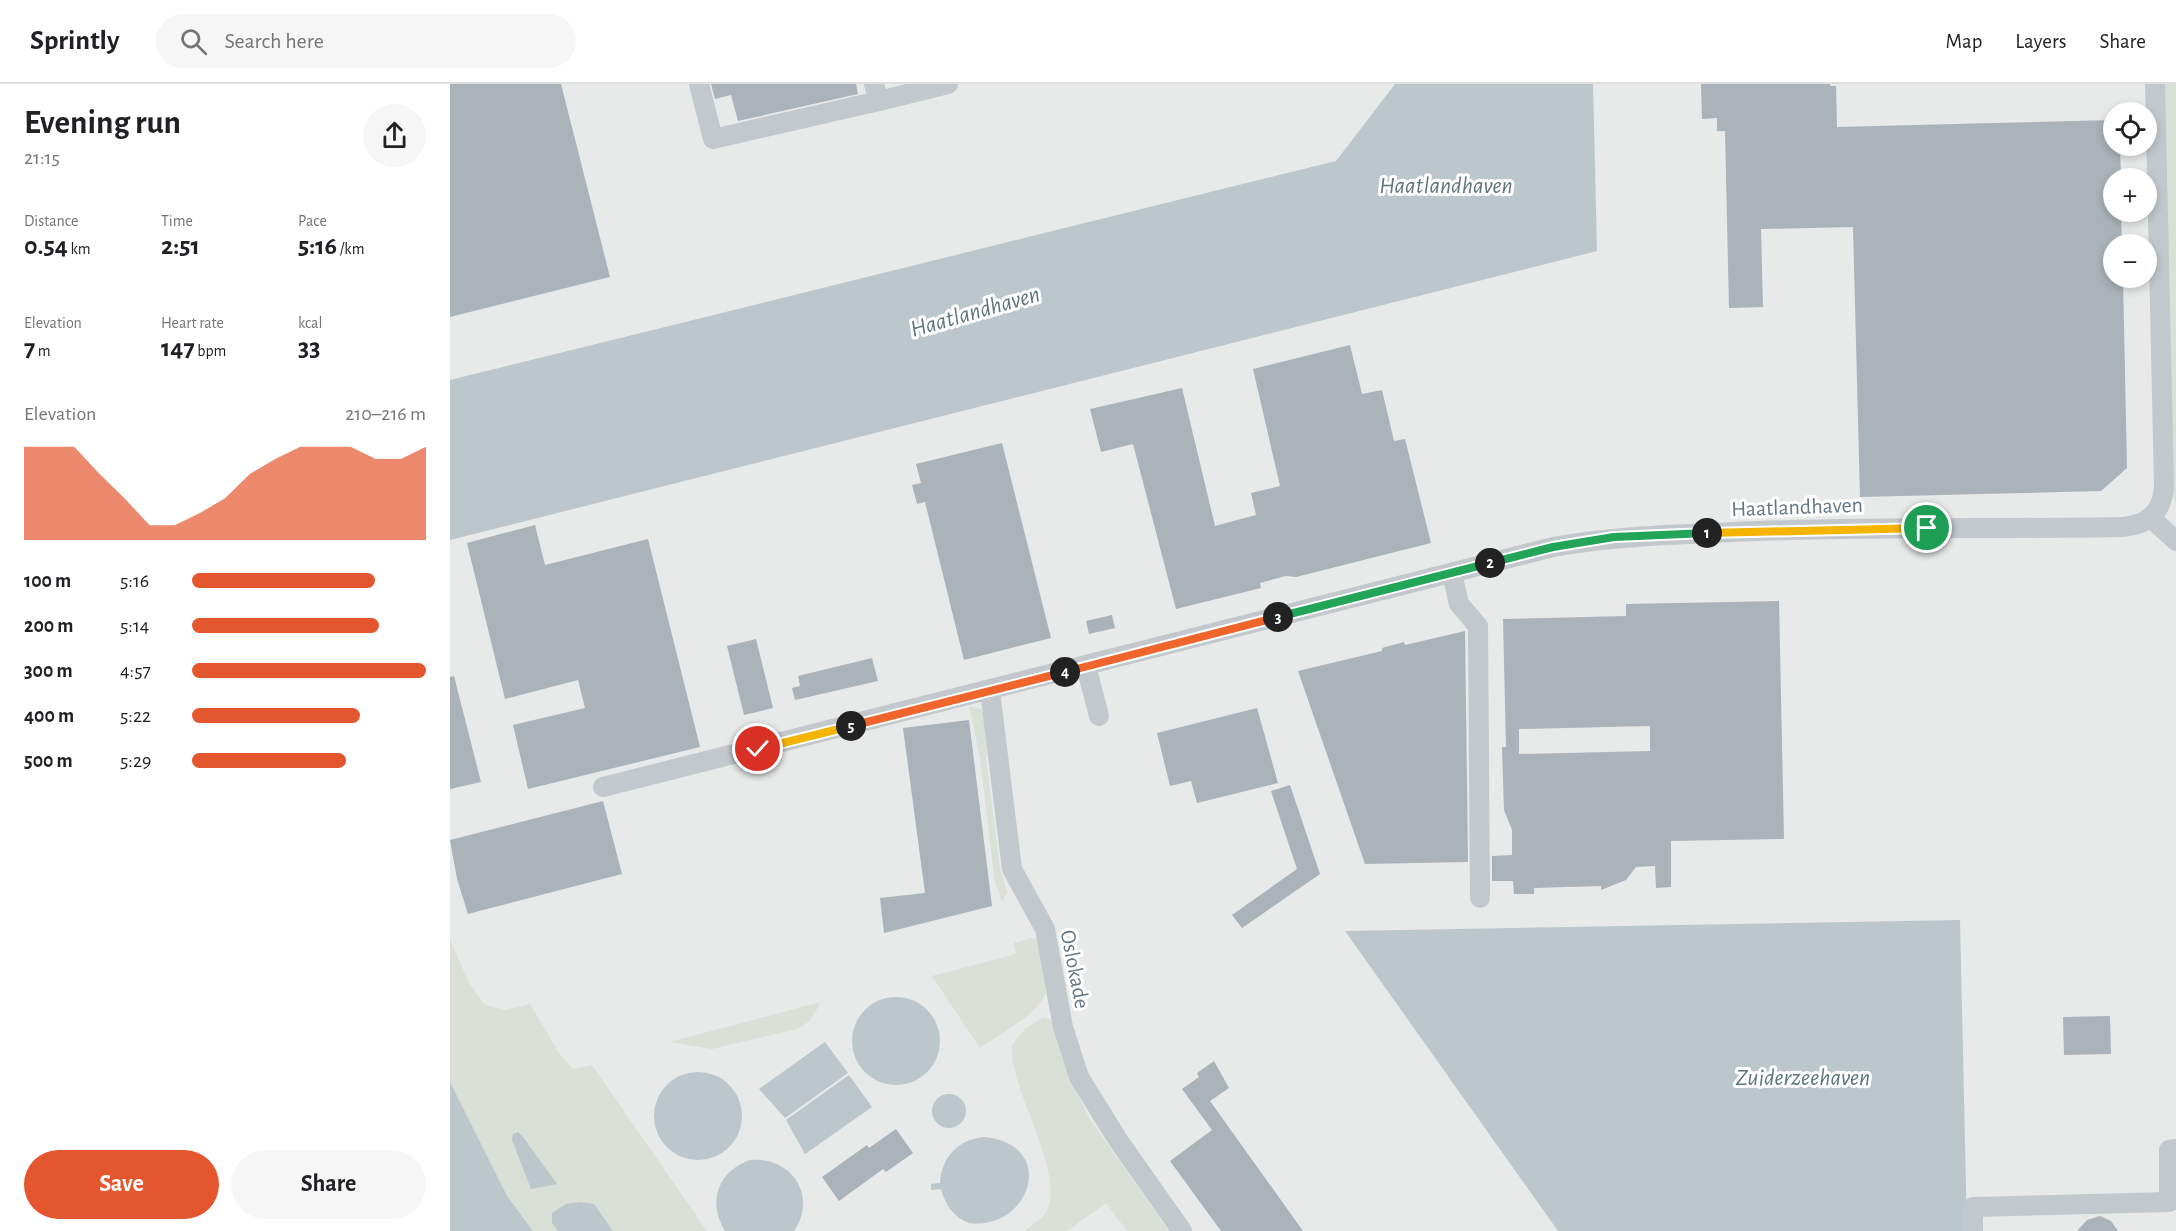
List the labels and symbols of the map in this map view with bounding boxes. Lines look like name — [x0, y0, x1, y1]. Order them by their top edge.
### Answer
water label: Haatlandhaven — [1379, 174, 1513, 198]
water label: Haatlandhaven — [908, 282, 1043, 342]
street label: Haatlandhaven — [1731, 494, 1863, 520]
pin — [1901, 502, 1952, 553]
pin: 1 — [1692, 518, 1722, 548]
pin: 2 — [1475, 548, 1505, 578]
pin: 3 — [1263, 602, 1293, 632]
pin: 4 — [1050, 657, 1080, 687]
pin: 5 — [836, 711, 866, 741]
pin — [732, 723, 783, 774]
street label: Oslokade — [1057, 928, 1093, 1010]
water label: Zuiderzeehaven — [1736, 1066, 1870, 1090]

